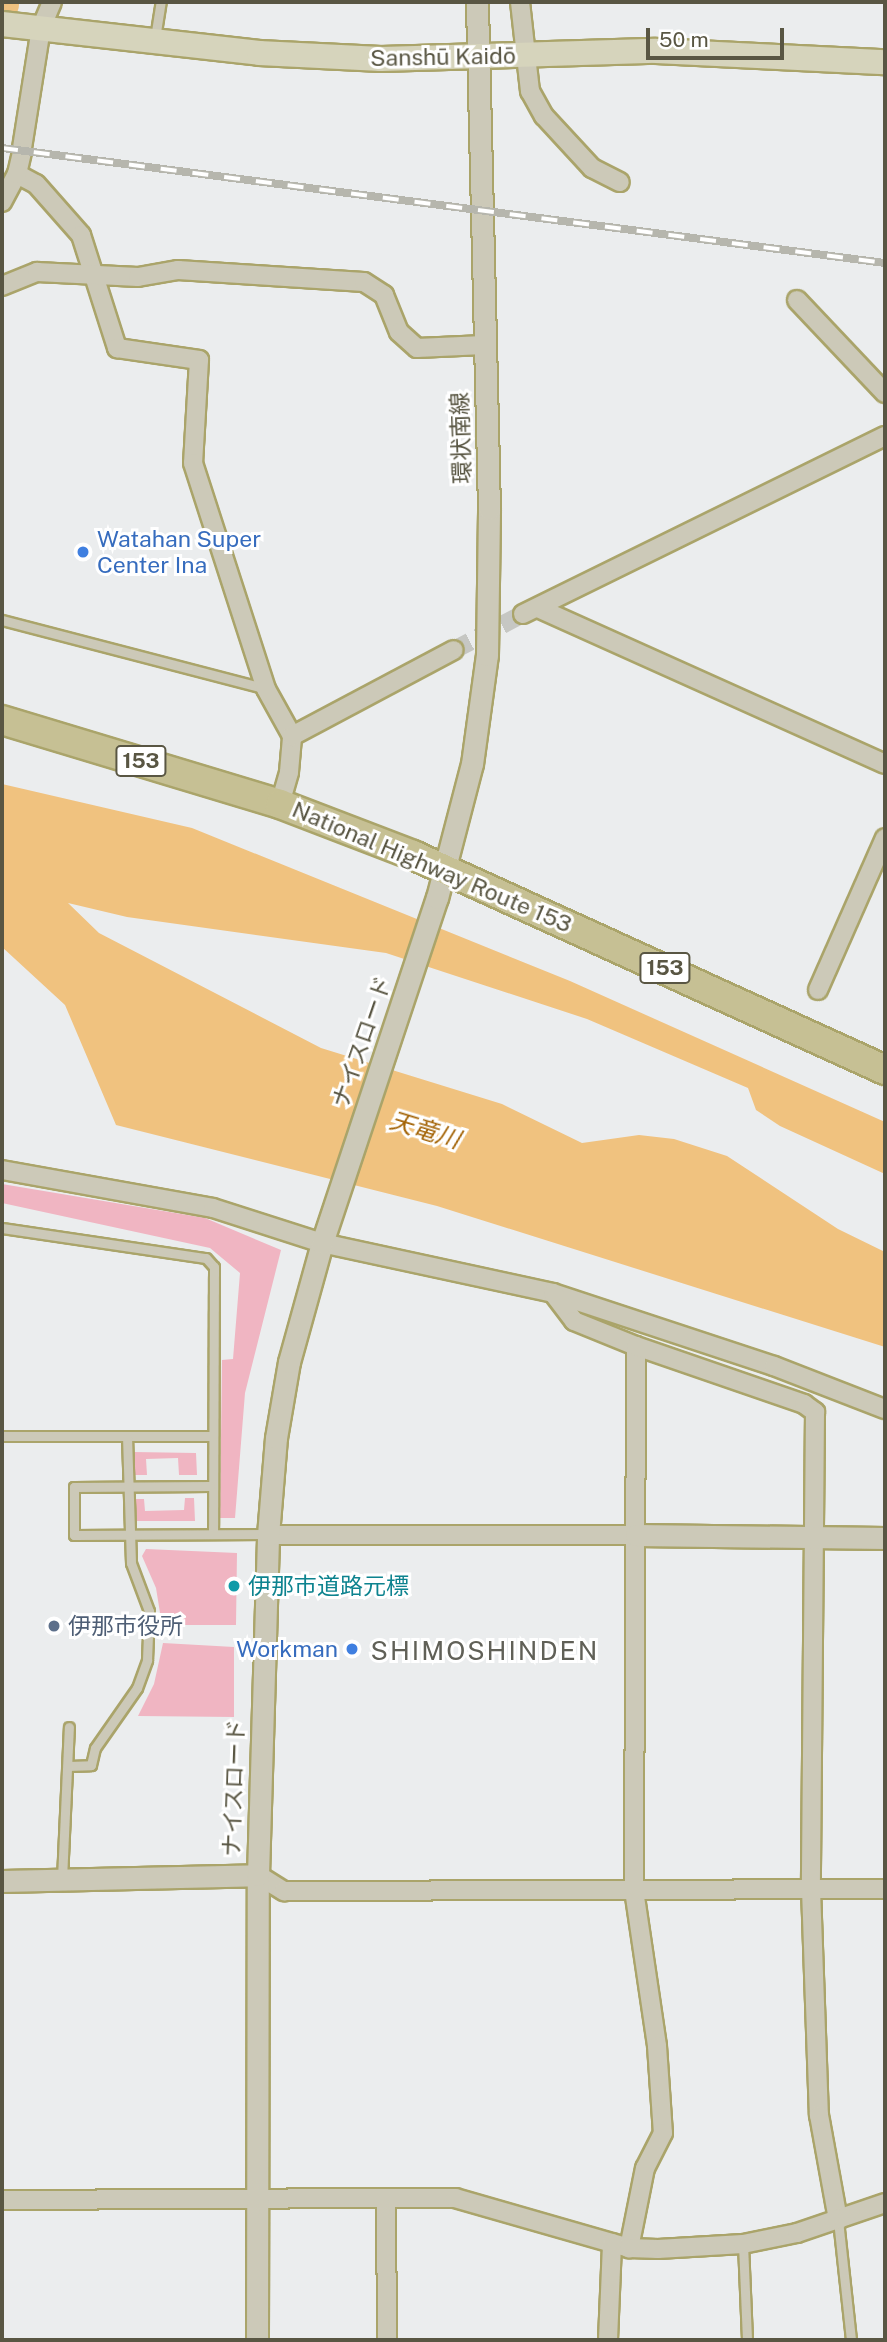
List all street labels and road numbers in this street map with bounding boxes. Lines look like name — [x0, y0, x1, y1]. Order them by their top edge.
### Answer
street label: Sanshū Kaidō — [370, 42, 516, 72]
street label: 環状南線 — [446, 392, 476, 484]
road number: 153 — [115, 744, 167, 778]
street label: National Highway Route 153 — [288, 795, 576, 939]
road number: 153 — [639, 950, 691, 986]
street label: ナイスロード — [326, 972, 398, 1112]
street label: ナイスロード — [218, 1719, 250, 1857]

